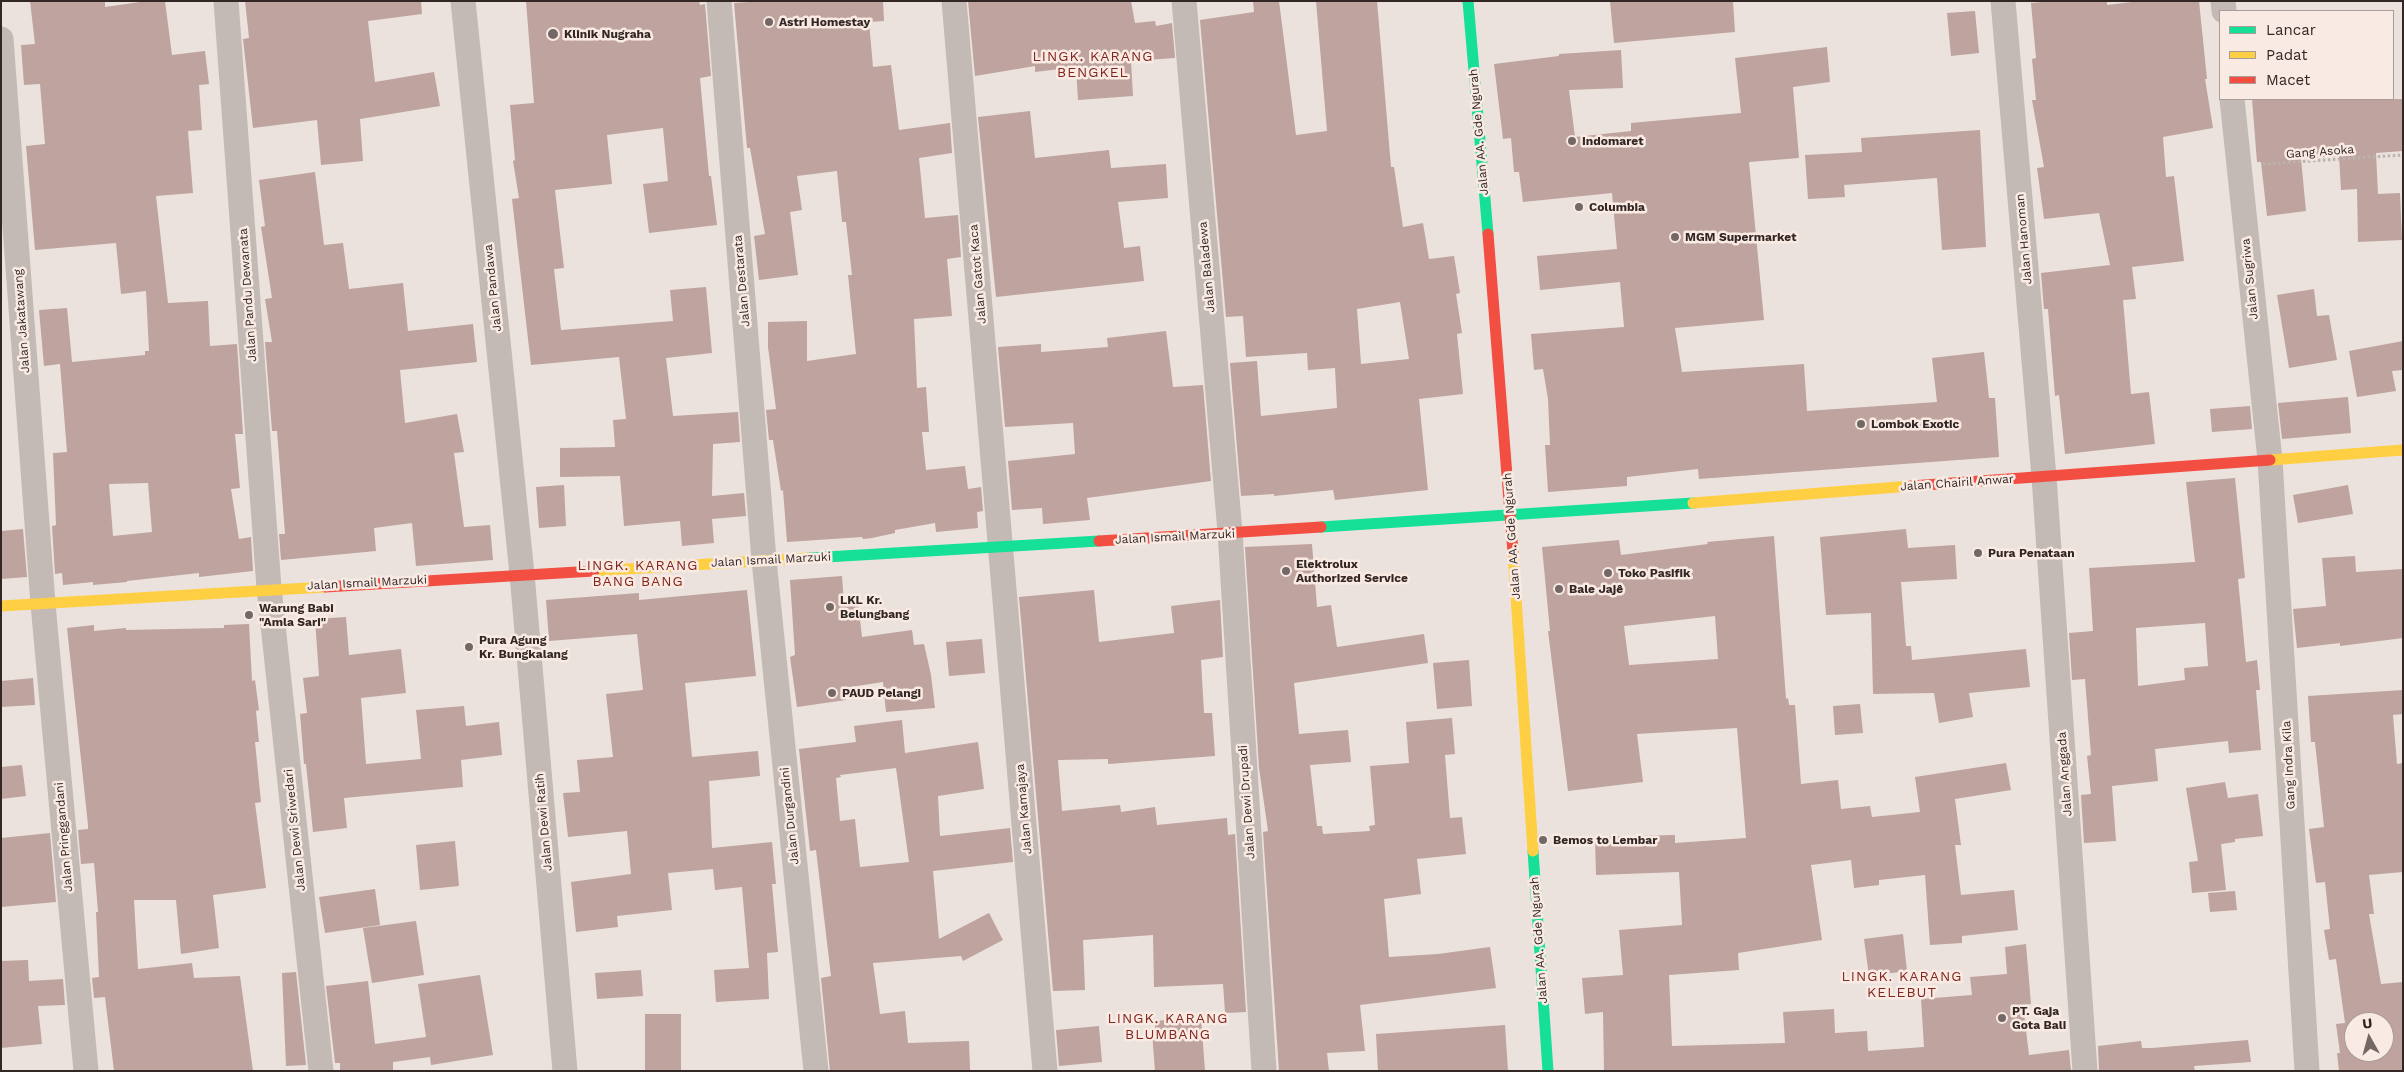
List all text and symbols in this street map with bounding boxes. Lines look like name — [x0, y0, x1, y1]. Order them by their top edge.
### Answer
legend — [2219, 10, 2394, 100]
place label: Astri Homestay — [779, 15, 870, 29]
marker: Astri Homestay — [763, 16, 775, 28]
text: Lancar — [2266, 21, 2316, 39]
marker: Klinik Nugraha — [546, 27, 560, 41]
place label: Klinik Nugraha — [564, 27, 651, 41]
text: Padat — [2266, 46, 2308, 64]
district label: LINGK. KARANG BENGKEL — [1031, 49, 1155, 82]
street label: Jalan AA. Gde Ngurah — [1466, 68, 1492, 196]
text: Macet — [2266, 71, 2310, 89]
place label: Indomaret — [1582, 134, 1643, 148]
marker: Indomaret — [1566, 135, 1578, 147]
street label: Gang Asoka — [2285, 142, 2355, 162]
street label: Jalan Hanoman — [2013, 193, 2035, 285]
place label: Columbia — [1589, 200, 1645, 214]
marker: Columbia — [1573, 201, 1585, 213]
street label: Jalan Baladewa — [1196, 221, 1218, 313]
street label: Jalan Gatot Kaca — [966, 224, 990, 324]
street label: Jalan Pandu Dewanata — [236, 228, 260, 362]
place label: MGM Supermarket — [1685, 230, 1796, 244]
marker: MGM Supermarket — [1669, 231, 1681, 243]
street label: Jalan Destarata — [731, 234, 753, 328]
street label: Jalan Sugriwa — [2239, 238, 2261, 320]
street label: Jalan Pandawa — [481, 244, 505, 332]
street label: Jalan Jakatawang — [11, 269, 33, 373]
place label: Lombok Exotic — [1871, 417, 1959, 431]
marker: Lombok Exotic — [1855, 418, 1867, 430]
street label: Jalan AA. Gde Ngurah — [1500, 472, 1524, 600]
street label: Jalan Chairil Anwar — [1900, 472, 2014, 494]
street label: Jalan Ismail Marzuki — [1115, 527, 1235, 547]
place label: Pura Penataan — [1988, 546, 2075, 560]
marker: Pura Penataan — [1972, 547, 1984, 559]
street label: Jalan Ismail Marzuki — [711, 550, 831, 570]
place label: Elektrolux Authorized Service — [1296, 557, 1408, 585]
district label: LINGK. KARANG BANG BANG — [576, 558, 700, 590]
marker: Elektrolux Authorized Service — [1280, 565, 1292, 577]
place label: Toko Pasifik — [1618, 566, 1690, 580]
marker: Toko Pasifik — [1602, 567, 1614, 579]
street label: Jalan Ismail Marzuki — [307, 573, 427, 593]
place label: Bale Jajê — [1569, 582, 1623, 596]
marker: Bale Jajê — [1553, 583, 1565, 595]
place label: LKL Kr. Belungbang — [840, 593, 909, 621]
place label: Warung Babi "Amla Sari" — [259, 601, 334, 629]
marker: LKL Kr. Belungbang — [824, 601, 836, 613]
marker: Warung Babi "Amla Sari" — [243, 609, 255, 621]
place label: Pura Agung Kr. Bungkalang — [479, 633, 568, 661]
marker: Pura Agung Kr. Bungkalang — [463, 641, 475, 653]
place label: PAUD Pelangi — [842, 686, 921, 700]
marker: PAUD Pelangi — [826, 687, 838, 699]
street label: Gang Indra Kila — [2279, 720, 2299, 810]
street label: Jalan Anggada — [2055, 731, 2075, 817]
street label: Jalan Dewi Drupadi — [1236, 745, 1258, 859]
street label: Jalan Kamajaya — [1013, 763, 1035, 855]
street label: Jalan Durgandini — [778, 767, 802, 865]
street label: Jalan Dewi Sriwedari — [281, 768, 309, 892]
street label: Jalan Dewi Ratih — [533, 772, 555, 872]
street label: Jalan Pringgandani — [52, 782, 76, 892]
place label: Bemos to Lembar — [1553, 833, 1657, 847]
marker: Bemos to Lembar — [1537, 834, 1549, 846]
street label: Jalan AA. Gde Ngurah — [1527, 876, 1551, 1004]
district label: LINGK. KARANG KELEBUT — [1840, 969, 1964, 1002]
place label: PT. Gaja Gota Bali — [2012, 1004, 2066, 1032]
district label: LINGK. KARANG BLUMBANG — [1106, 1011, 1230, 1044]
marker: PT. Gaja Gota Bali — [1996, 1012, 2008, 1024]
north arrow — [2344, 1012, 2394, 1062]
text: U — [2361, 1015, 2373, 1032]

